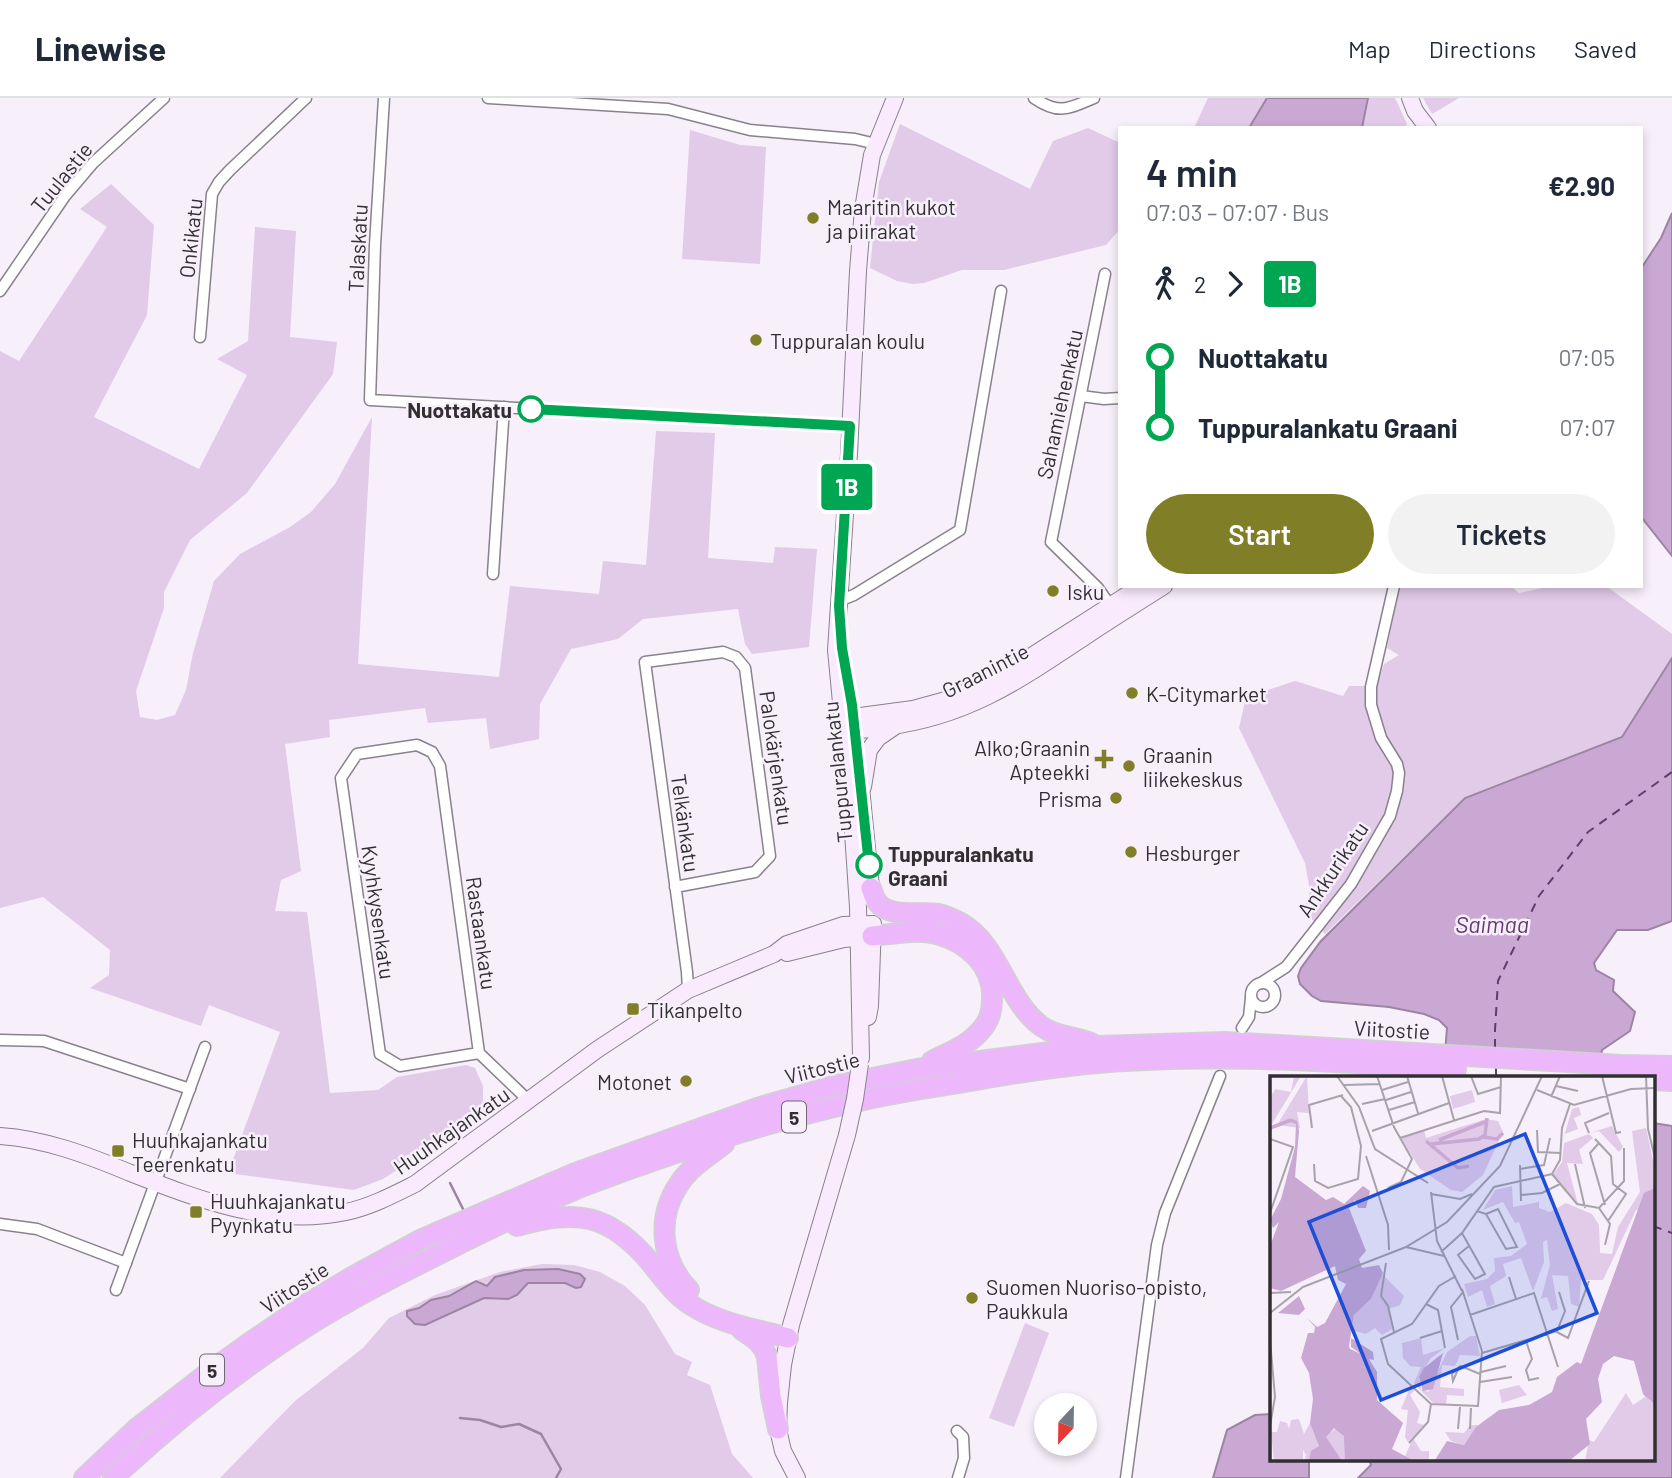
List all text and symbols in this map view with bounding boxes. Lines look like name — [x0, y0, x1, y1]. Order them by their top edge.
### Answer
text: Linewise — [35, 28, 166, 68]
text: Map — [1348, 34, 1391, 63]
text: Directions — [1429, 34, 1536, 63]
text: Saved — [1574, 34, 1637, 63]
street label: Tuulastie — [25, 137, 97, 217]
text: 4 min — [1146, 149, 1238, 195]
text: €2.90 — [1548, 170, 1615, 201]
place label: Maaritin kukot ja piirakat — [826, 194, 956, 243]
street label: Onkikatu — [173, 197, 207, 279]
text: 07:03 – 07:07 · Bus — [1146, 198, 1329, 226]
street label: Talaskatu — [342, 203, 372, 293]
marker: Maaritin kukot ja piirakat — [805, 210, 821, 226]
icon: walk — [1146, 265, 1184, 303]
icon: forward — [1216, 265, 1254, 303]
text: 1B — [1278, 269, 1302, 298]
text: 2 — [1194, 270, 1206, 298]
street label: Sahamiehenkatu — [1031, 327, 1087, 481]
place label: Tuppuralan koulu — [770, 328, 925, 353]
marker: Tuppuralan koulu — [748, 332, 764, 348]
text: Nuottakatu — [1198, 342, 1328, 373]
text: 07:05 — [1559, 343, 1615, 371]
marker: Nuottakatu — [518, 396, 544, 422]
place label: Nuottakatu — [407, 397, 512, 422]
text: Tuppuralankatu Graani — [1198, 412, 1458, 443]
text: 07:07 — [1559, 413, 1615, 441]
line badge: 1B — [816, 464, 878, 510]
text: 1B — [835, 472, 859, 501]
button: Start — [1146, 494, 1374, 574]
button: Tickets — [1388, 494, 1615, 574]
place label: Isku — [1067, 579, 1104, 604]
marker: Isku — [1045, 583, 1061, 599]
street label: Graanintie — [937, 637, 1033, 703]
place label: K-Citymarket — [1146, 681, 1267, 706]
marker: K-Citymarket — [1124, 685, 1140, 701]
street label: Palokärjenkatu — [755, 689, 799, 827]
street label: Tuppuralankatu — [817, 700, 857, 844]
place label: Alko;Graanin Apteekki — [974, 735, 1090, 784]
place label: Graanin liikekeskus — [1143, 742, 1243, 791]
marker: Alko;Graanin Apteekki — [1096, 751, 1112, 767]
marker: Graanin liikekeskus — [1121, 758, 1137, 774]
street label: Telkänkatu — [667, 772, 705, 874]
place label: Prisma — [1038, 786, 1102, 811]
marker: Prisma — [1108, 790, 1124, 806]
street label: Ankkurikatu — [1291, 817, 1373, 921]
place label: Hesburger — [1145, 840, 1240, 865]
place label: Tuppuralankatu Graani — [888, 841, 1034, 890]
street label: Kyyhkysenkatu — [357, 843, 401, 981]
marker: Hesburger — [1123, 844, 1139, 860]
marker: Tuppuralankatu Graani — [856, 852, 882, 878]
street label: Rastaankatu — [462, 875, 502, 991]
water label: Saimaa — [1455, 910, 1529, 938]
place label: Tikanpelto — [647, 997, 743, 1022]
marker: Tikanpelto — [625, 1001, 641, 1017]
street label: Viitostie — [1353, 1015, 1431, 1043]
street label: Viitostie — [782, 1046, 862, 1088]
place label: Motonet — [597, 1069, 672, 1094]
marker: Motonet — [678, 1073, 694, 1089]
inset map — [1270, 1076, 1654, 1460]
street label: Huuhkajankatu — [388, 1081, 514, 1179]
road number: 5 — [782, 1102, 806, 1133]
place label: Huuhkajankatu Teerenkatu — [132, 1127, 268, 1176]
marker: Huuhkajankatu Teerenkatu — [110, 1143, 126, 1159]
place label: Huuhkajankatu Pyynkatu — [210, 1188, 346, 1237]
marker: Huuhkajankatu Pyynkatu — [188, 1204, 204, 1220]
street label: Viitostie — [255, 1256, 333, 1318]
place label: Suomen Nuoriso-opisto, Paukkula — [986, 1274, 1207, 1323]
marker: Suomen Nuoriso-opisto, Paukkula — [964, 1290, 980, 1306]
road number: 5 — [200, 1354, 224, 1386]
north arrow — [1034, 1393, 1097, 1456]
map controls — [1034, 1393, 1097, 1456]

